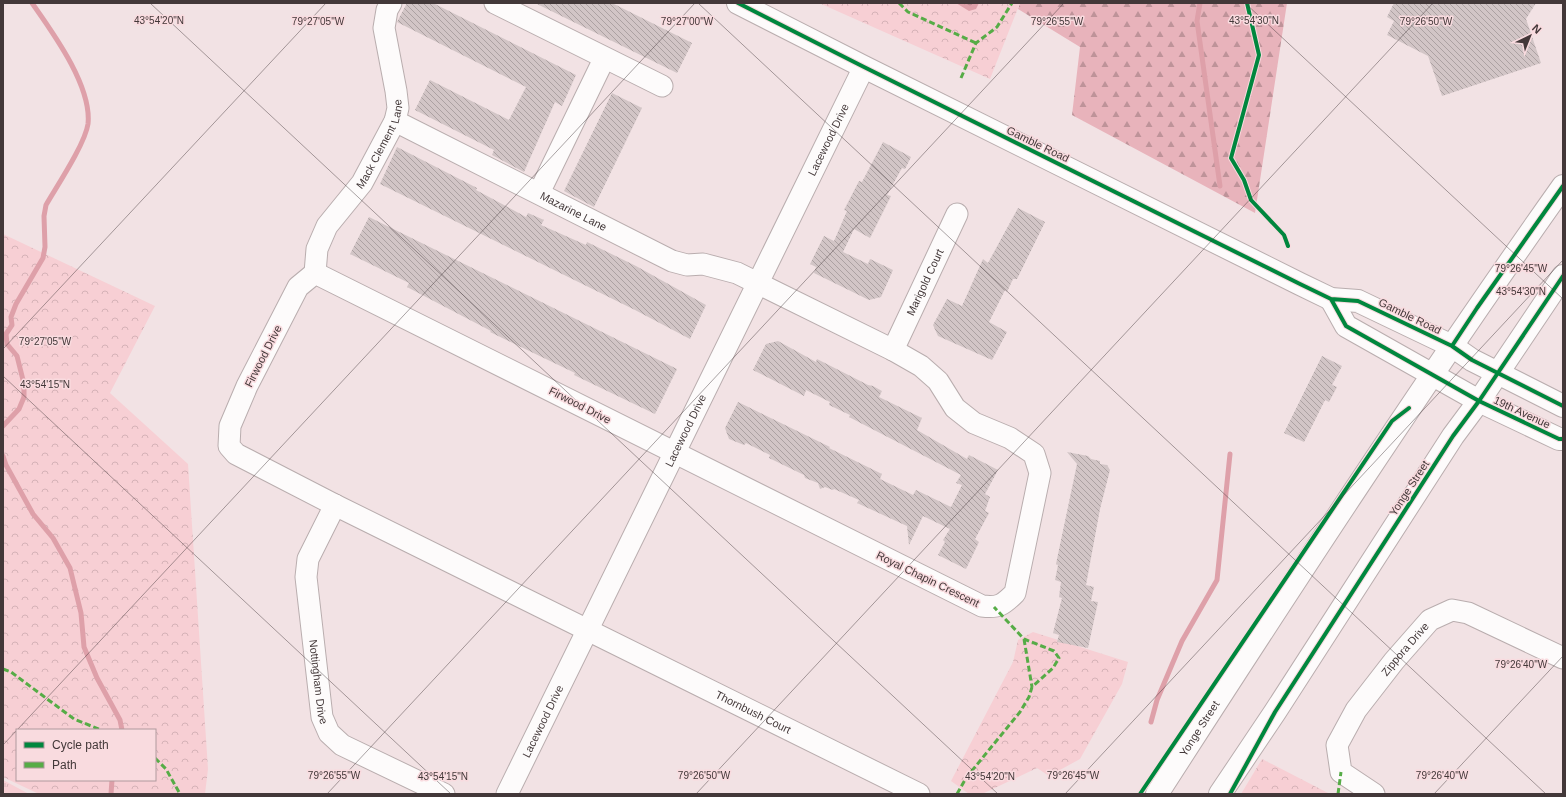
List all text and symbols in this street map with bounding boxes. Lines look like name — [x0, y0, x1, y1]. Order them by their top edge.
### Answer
text: 43°54'20"N — [134, 15, 184, 26]
text: 43°54'30"N — [1229, 15, 1279, 26]
text: 79°27'05"W — [292, 16, 345, 27]
text: 79°27'00"W — [661, 16, 714, 27]
text: 79°26'55"W — [1031, 16, 1084, 27]
text: 79°26'50"W — [1400, 16, 1453, 27]
north arrow — [1510, 16, 1550, 56]
text: N — [1530, 22, 1544, 36]
street label: Mack Clement Lane — [354, 99, 404, 191]
street label: Lacewood Drive — [806, 102, 851, 178]
street label: Gamble Road — [1005, 124, 1071, 164]
street label: Mazarine Lane — [538, 189, 609, 233]
street label: Marigold Court — [904, 247, 946, 317]
text: 79°26'45"W — [1495, 263, 1548, 274]
text: 43°54'30"N — [1496, 286, 1546, 297]
street label: Gamble Road — [1377, 296, 1443, 336]
street label: Firwood Drive — [242, 323, 284, 389]
text: 79°27'05"W — [19, 336, 72, 347]
text: 43°54'15"N — [20, 379, 70, 390]
street label: Firwood Drive — [547, 384, 613, 426]
street label: Lacewood Drive — [663, 392, 708, 469]
street label: 19th Avenue — [1492, 394, 1552, 430]
street label: Yonge Street — [1387, 458, 1431, 518]
street label: Royal Chapin Crescent — [875, 549, 981, 609]
street label: Zippora Drive — [1379, 620, 1431, 678]
street label: Nottingham Drive — [307, 639, 330, 726]
text: 79°26'40"W — [1495, 659, 1548, 670]
street label: Lacewood Drive — [520, 683, 565, 759]
street label: Thornbush Court — [714, 688, 793, 736]
street label: Yonge Street — [1177, 699, 1222, 758]
legend — [16, 729, 156, 781]
text: Cycle path — [52, 738, 109, 752]
text: Path — [52, 758, 77, 772]
text: 79°26'55"W — [308, 770, 361, 781]
text: 79°26'50"W — [678, 770, 731, 781]
text: 79°26'45"W — [1047, 770, 1100, 781]
text: 79°26'40"W — [1416, 770, 1469, 781]
text: 43°54'15"N — [418, 771, 468, 782]
text: 43°54'20"N — [965, 771, 1015, 782]

